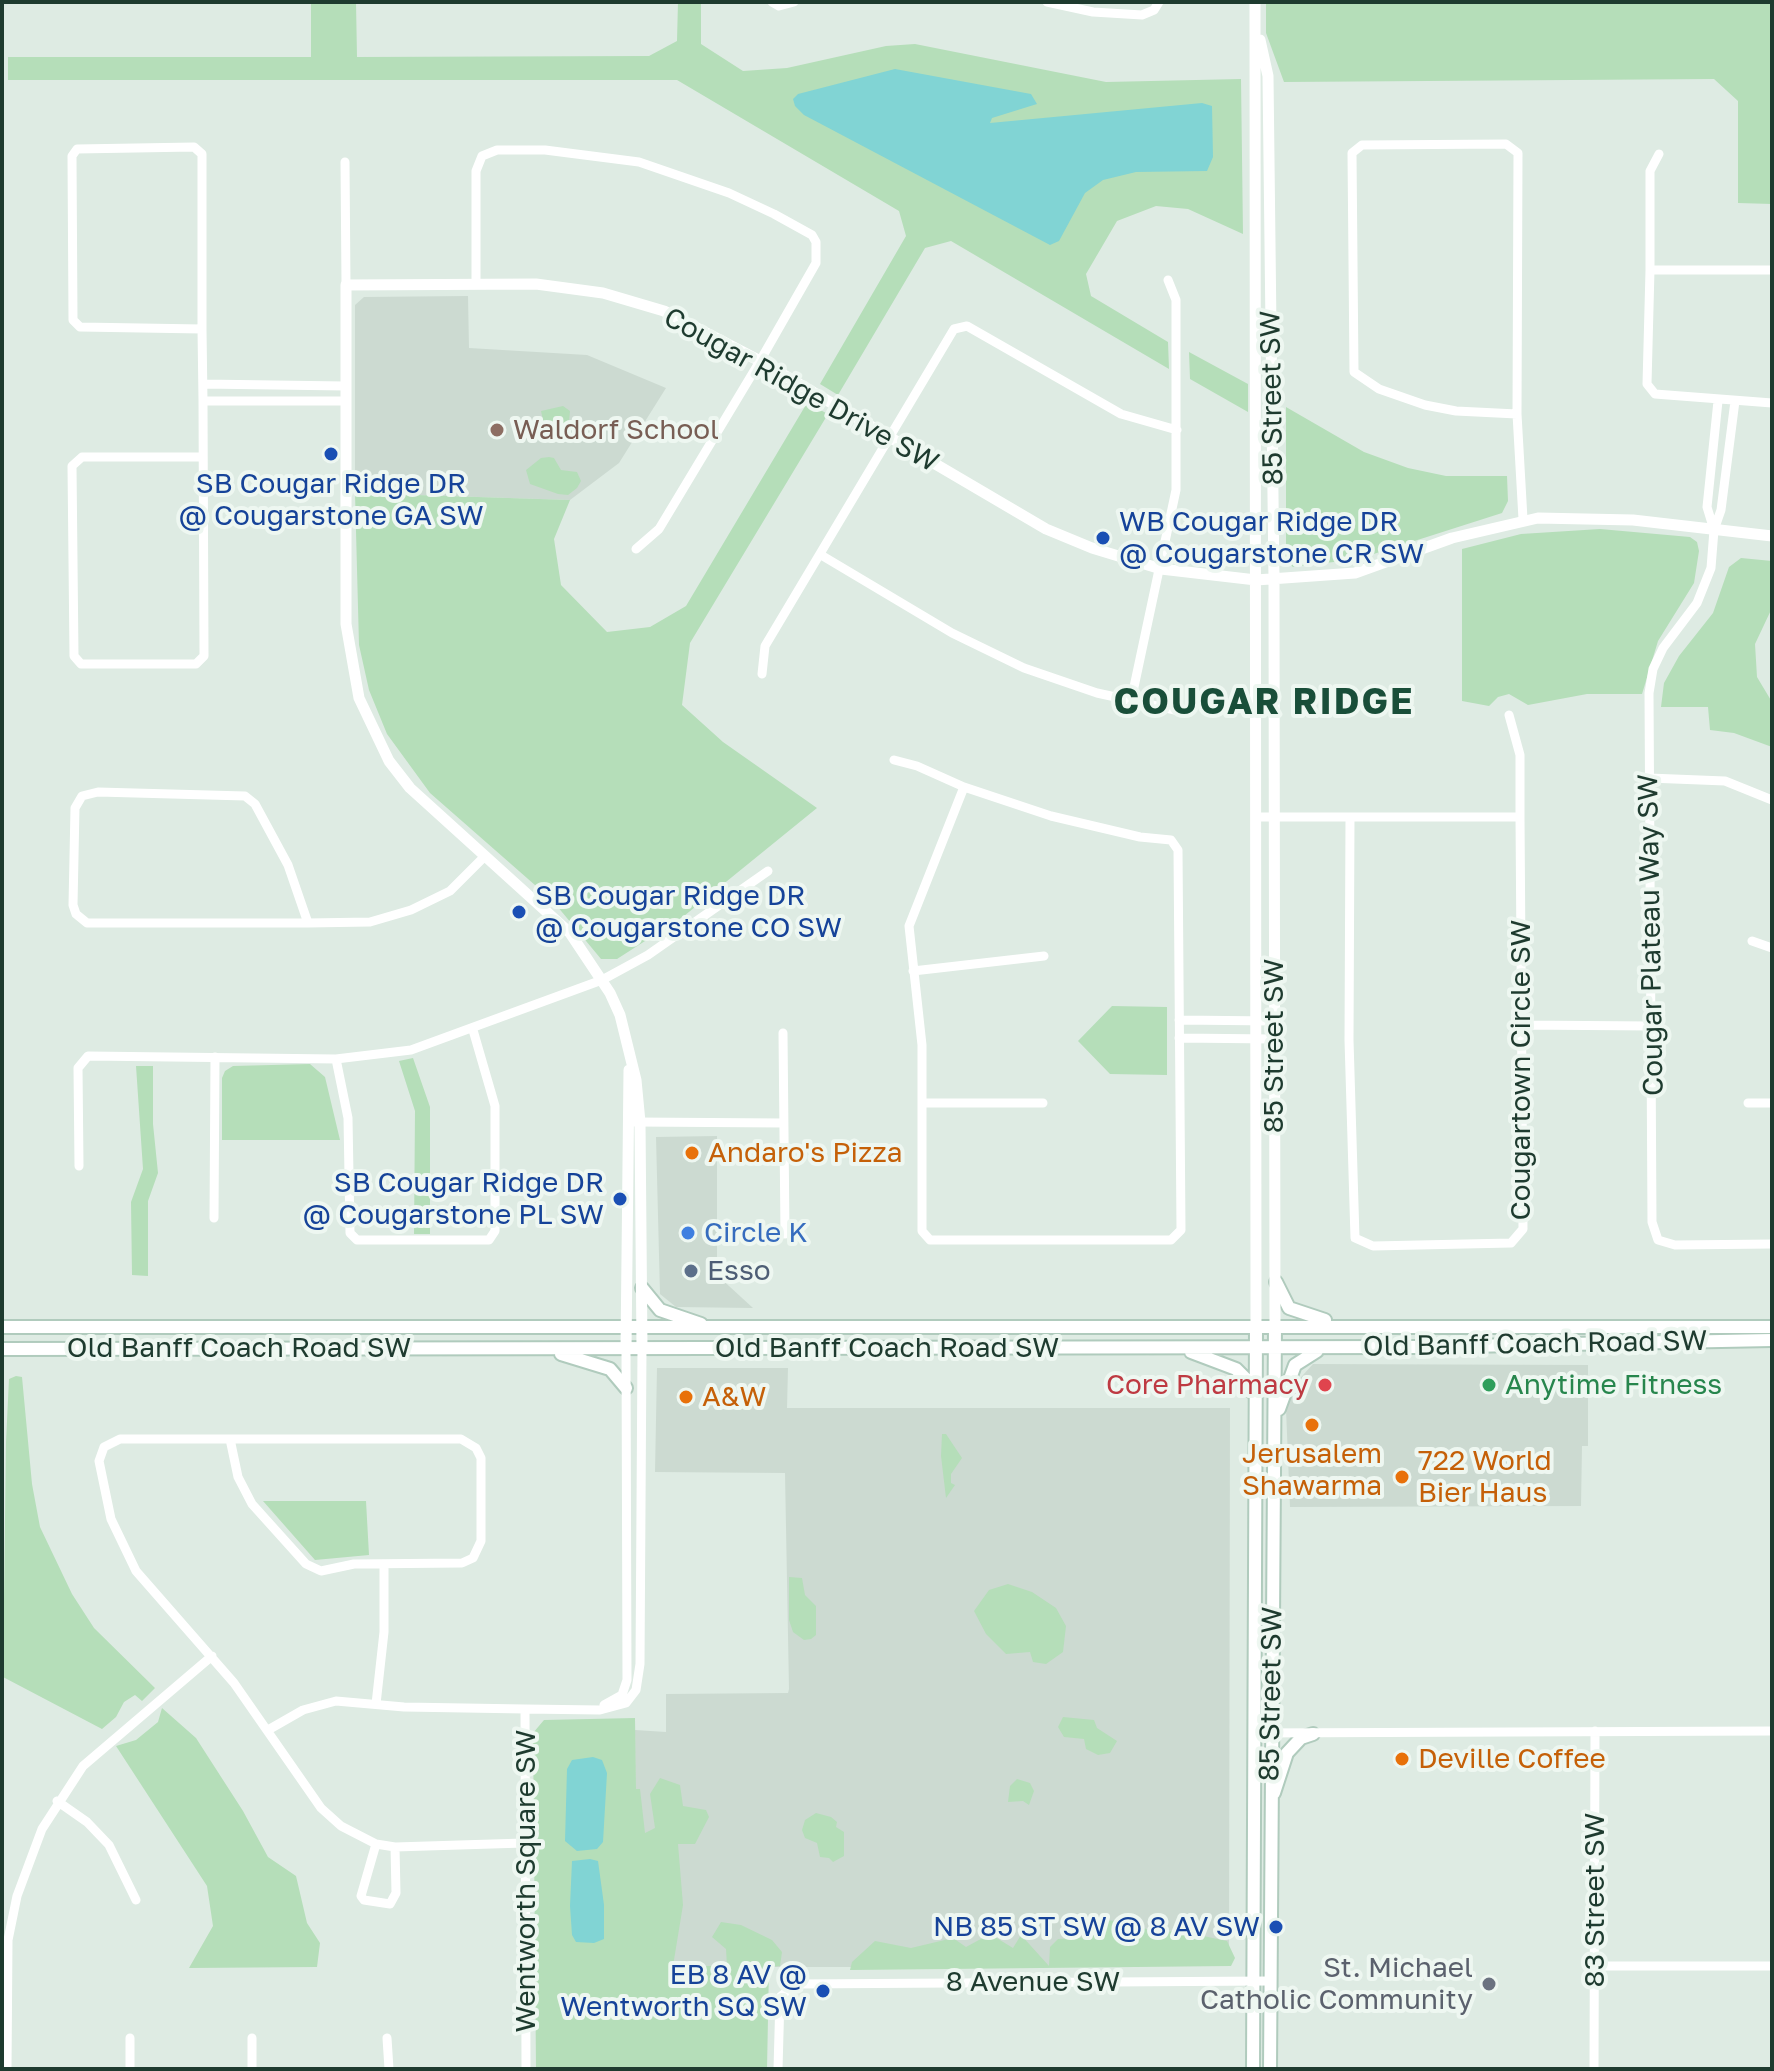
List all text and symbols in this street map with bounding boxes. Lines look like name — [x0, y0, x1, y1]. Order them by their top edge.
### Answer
street label: Cougar Ridge Drive SW — [658, 300, 944, 480]
street label: 85 Street SW — [1254, 310, 1290, 486]
place label: Waldorf School — [513, 413, 719, 447]
marker: Waldorf School — [488, 421, 506, 439]
marker: SB Cougar Ridge DR @ Cougarstone GA SW — [322, 445, 340, 463]
place label: SB Cougar Ridge DR @ Cougarstone GA SW — [178, 467, 484, 533]
place label: WB Cougar Ridge DR @ Cougarstone CR SW — [1119, 505, 1424, 571]
marker: WB Cougar Ridge DR @ Cougarstone CR SW — [1094, 529, 1112, 547]
district label: COUGAR RIDGE — [1114, 681, 1414, 725]
street label: Cougar Plateau Way SW — [1631, 774, 1671, 1096]
place label: SB Cougar Ridge DR @ Cougarstone CO SW — [535, 879, 842, 945]
marker: SB Cougar Ridge DR @ Cougarstone CO SW — [510, 903, 528, 921]
street label: Cougartown Circle SW — [1504, 920, 1538, 1220]
street label: 85 Street SW — [1257, 959, 1291, 1133]
place label: Andaro's Pizza — [708, 1136, 903, 1170]
marker: Andaro's Pizza — [683, 1144, 701, 1162]
place label: SB Cougar Ridge DR @ Cougarstone PL SW — [303, 1166, 604, 1232]
marker: SB Cougar Ridge DR @ Cougarstone PL SW — [611, 1190, 629, 1208]
place label: Circle K — [704, 1216, 808, 1250]
marker: Circle K — [679, 1224, 697, 1242]
place label: Esso — [707, 1254, 771, 1288]
marker: Esso — [682, 1262, 700, 1280]
street label: Old Banff Coach Road SW — [1363, 1324, 1707, 1364]
street label: Old Banff Coach Road SW — [67, 1331, 411, 1365]
street label: Old Banff Coach Road SW — [715, 1331, 1059, 1365]
place label: Core Pharmacy — [1106, 1368, 1309, 1402]
place label: Anytime Fitness — [1505, 1368, 1722, 1402]
marker: Core Pharmacy — [1316, 1376, 1334, 1394]
marker: Anytime Fitness — [1480, 1376, 1498, 1394]
place label: A&W — [702, 1380, 766, 1414]
marker: A&W — [677, 1388, 695, 1406]
marker: Jerusalem Shawarma — [1303, 1416, 1321, 1434]
place label: Jerusalem Shawarma — [1242, 1437, 1382, 1503]
place label: 722 World Bier Haus — [1418, 1444, 1552, 1510]
marker: 722 World Bier Haus — [1393, 1468, 1411, 1486]
street label: 85 Street SW — [1253, 1606, 1289, 1782]
street label: Wentworth Square SW — [509, 1730, 543, 2032]
place label: Deville Coffee — [1418, 1742, 1606, 1776]
marker: Deville Coffee — [1393, 1750, 1411, 1768]
street label: 83 Street SW — [1578, 1813, 1612, 1987]
place label: NB 85 ST SW @ 8 AV SW — [933, 1910, 1260, 1944]
marker: NB 85 ST SW @ 8 AV SW — [1267, 1918, 1285, 1936]
place label: St. Michael Catholic Community — [1200, 1951, 1473, 2017]
place label: EB 8 AV @ Wentworth SQ SW — [560, 1958, 807, 2024]
street label: 8 Avenue SW — [946, 1965, 1120, 1999]
marker: St. Michael Catholic Community — [1480, 1975, 1498, 1993]
marker: EB 8 AV @ Wentworth SQ SW — [814, 1982, 832, 2000]

